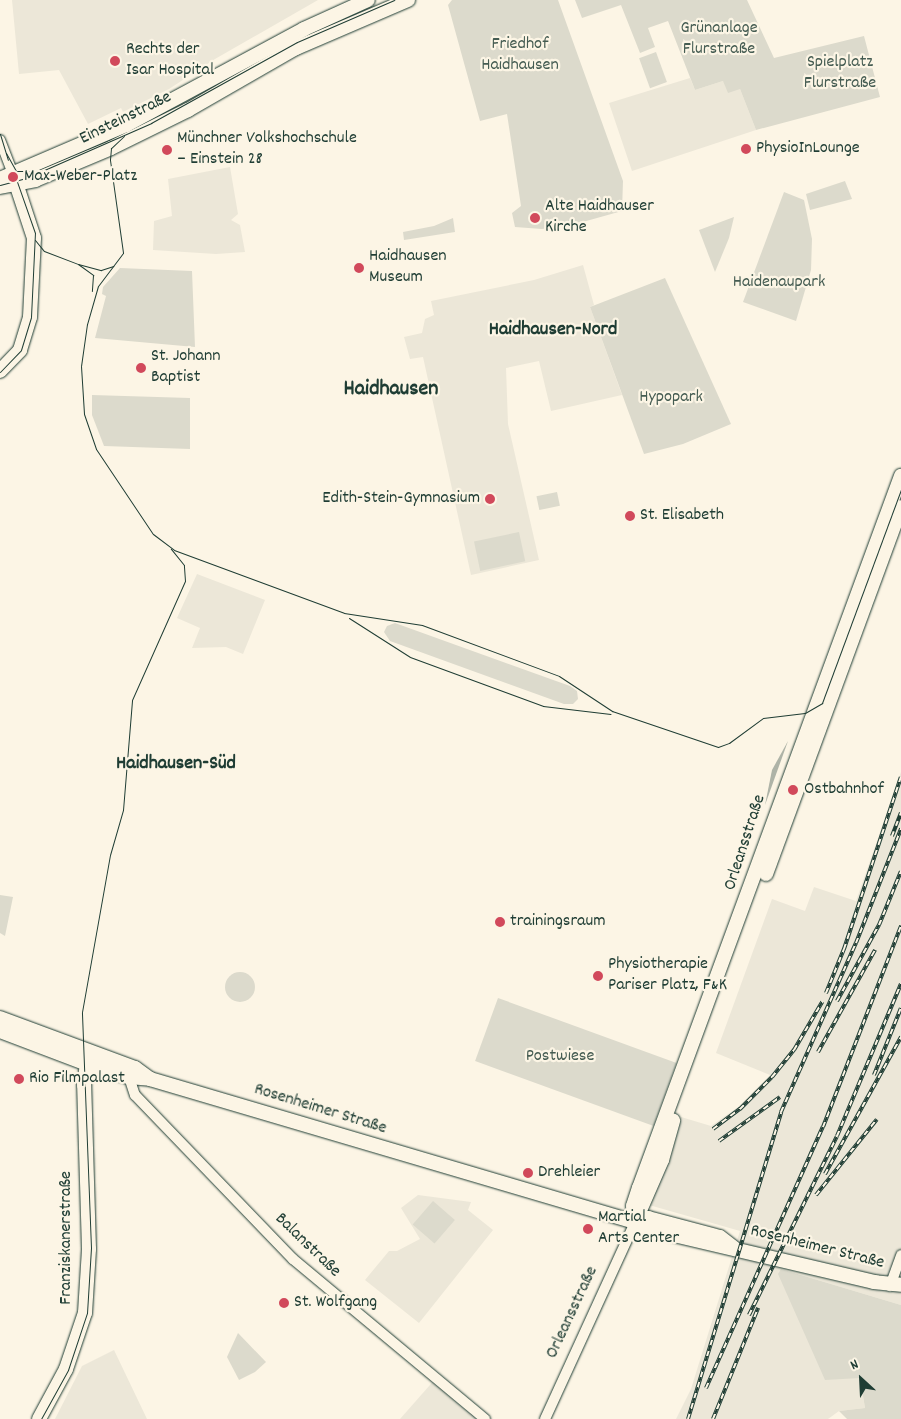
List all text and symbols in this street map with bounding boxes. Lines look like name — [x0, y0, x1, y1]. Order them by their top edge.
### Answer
park label: Grünanlage Flurstraße — [680, 19, 758, 62]
park label: Friedhof Haidhausen — [481, 35, 559, 78]
place label: Rechts der Isar Hospital — [126, 40, 214, 82]
park label: Spielplatz Flurstraße — [804, 53, 876, 96]
marker: Rechts der Isar Hospital — [108, 54, 122, 68]
street label: Einsteinstraße — [77, 88, 175, 150]
place label: Münchner Volkshochschule – Einstein 28 — [177, 129, 357, 172]
place label: PhysioInLounge — [756, 138, 860, 160]
marker: PhysioInLounge — [740, 143, 752, 155]
marker: Münchner Volkshochschule – Einstein 28 — [161, 144, 173, 156]
place label: Max-Weber-Platz — [24, 166, 137, 188]
marker: Max-Weber-Platz — [6, 170, 20, 184]
place label: Alte Haidhauser Kirche — [545, 197, 654, 240]
marker: Alte Haidhauser Kirche — [529, 212, 541, 224]
place label: Haidhausen Museum — [369, 247, 447, 290]
marker: Haidhausen Museum — [353, 262, 365, 274]
park label: Haidenaupark — [733, 272, 825, 294]
district label: Haidhausen-Nord — [489, 318, 617, 342]
place label: St. Johann Baptist — [151, 347, 221, 389]
marker: St. Johann Baptist — [135, 362, 147, 374]
district label: Haidhausen — [344, 377, 438, 403]
park label: Hypopark — [639, 387, 703, 409]
place label: Edith-Stein-Gymnasium — [322, 488, 480, 510]
marker: Edith-Stein-Gymnasium — [484, 493, 496, 505]
place label: St. Elisabeth — [640, 505, 724, 527]
marker: St. Elisabeth — [624, 510, 636, 522]
district label: Haidhausen-Süd — [116, 752, 236, 776]
place label: Ostbahnhof — [804, 779, 884, 801]
marker: Ostbahnhof — [786, 783, 800, 797]
street label: Orleansstraße — [720, 792, 772, 894]
place label: trainingsraum — [510, 911, 606, 933]
marker: trainingsraum — [494, 916, 506, 928]
place label: Physiotherapie Pariser Platz, F&K — [608, 955, 727, 998]
marker: Physiotherapie Pariser Platz, F&K — [592, 970, 604, 982]
park label: Postwiese — [526, 1046, 594, 1068]
place label: Rio Filmpalast — [29, 1068, 125, 1090]
marker: Rio Filmpalast — [13, 1073, 25, 1085]
street label: Rosenheimer Straße — [251, 1080, 389, 1140]
place label: Drehleier — [538, 1162, 600, 1184]
marker: Drehleier — [522, 1167, 534, 1179]
street label: Franziskanerstraße — [56, 1171, 78, 1305]
place label: Martial Arts Center — [598, 1208, 679, 1250]
street label: Balanstraße — [269, 1209, 345, 1283]
street label: Rosenheimer Straße — [748, 1221, 886, 1275]
marker: Martial Arts Center — [582, 1223, 594, 1235]
street label: Orleansstraße — [542, 1263, 604, 1363]
place label: St. Wolfgang — [294, 1292, 377, 1314]
marker: St. Wolfgang — [278, 1297, 290, 1309]
north arrow — [836, 1354, 886, 1404]
text: N — [847, 1355, 862, 1376]

